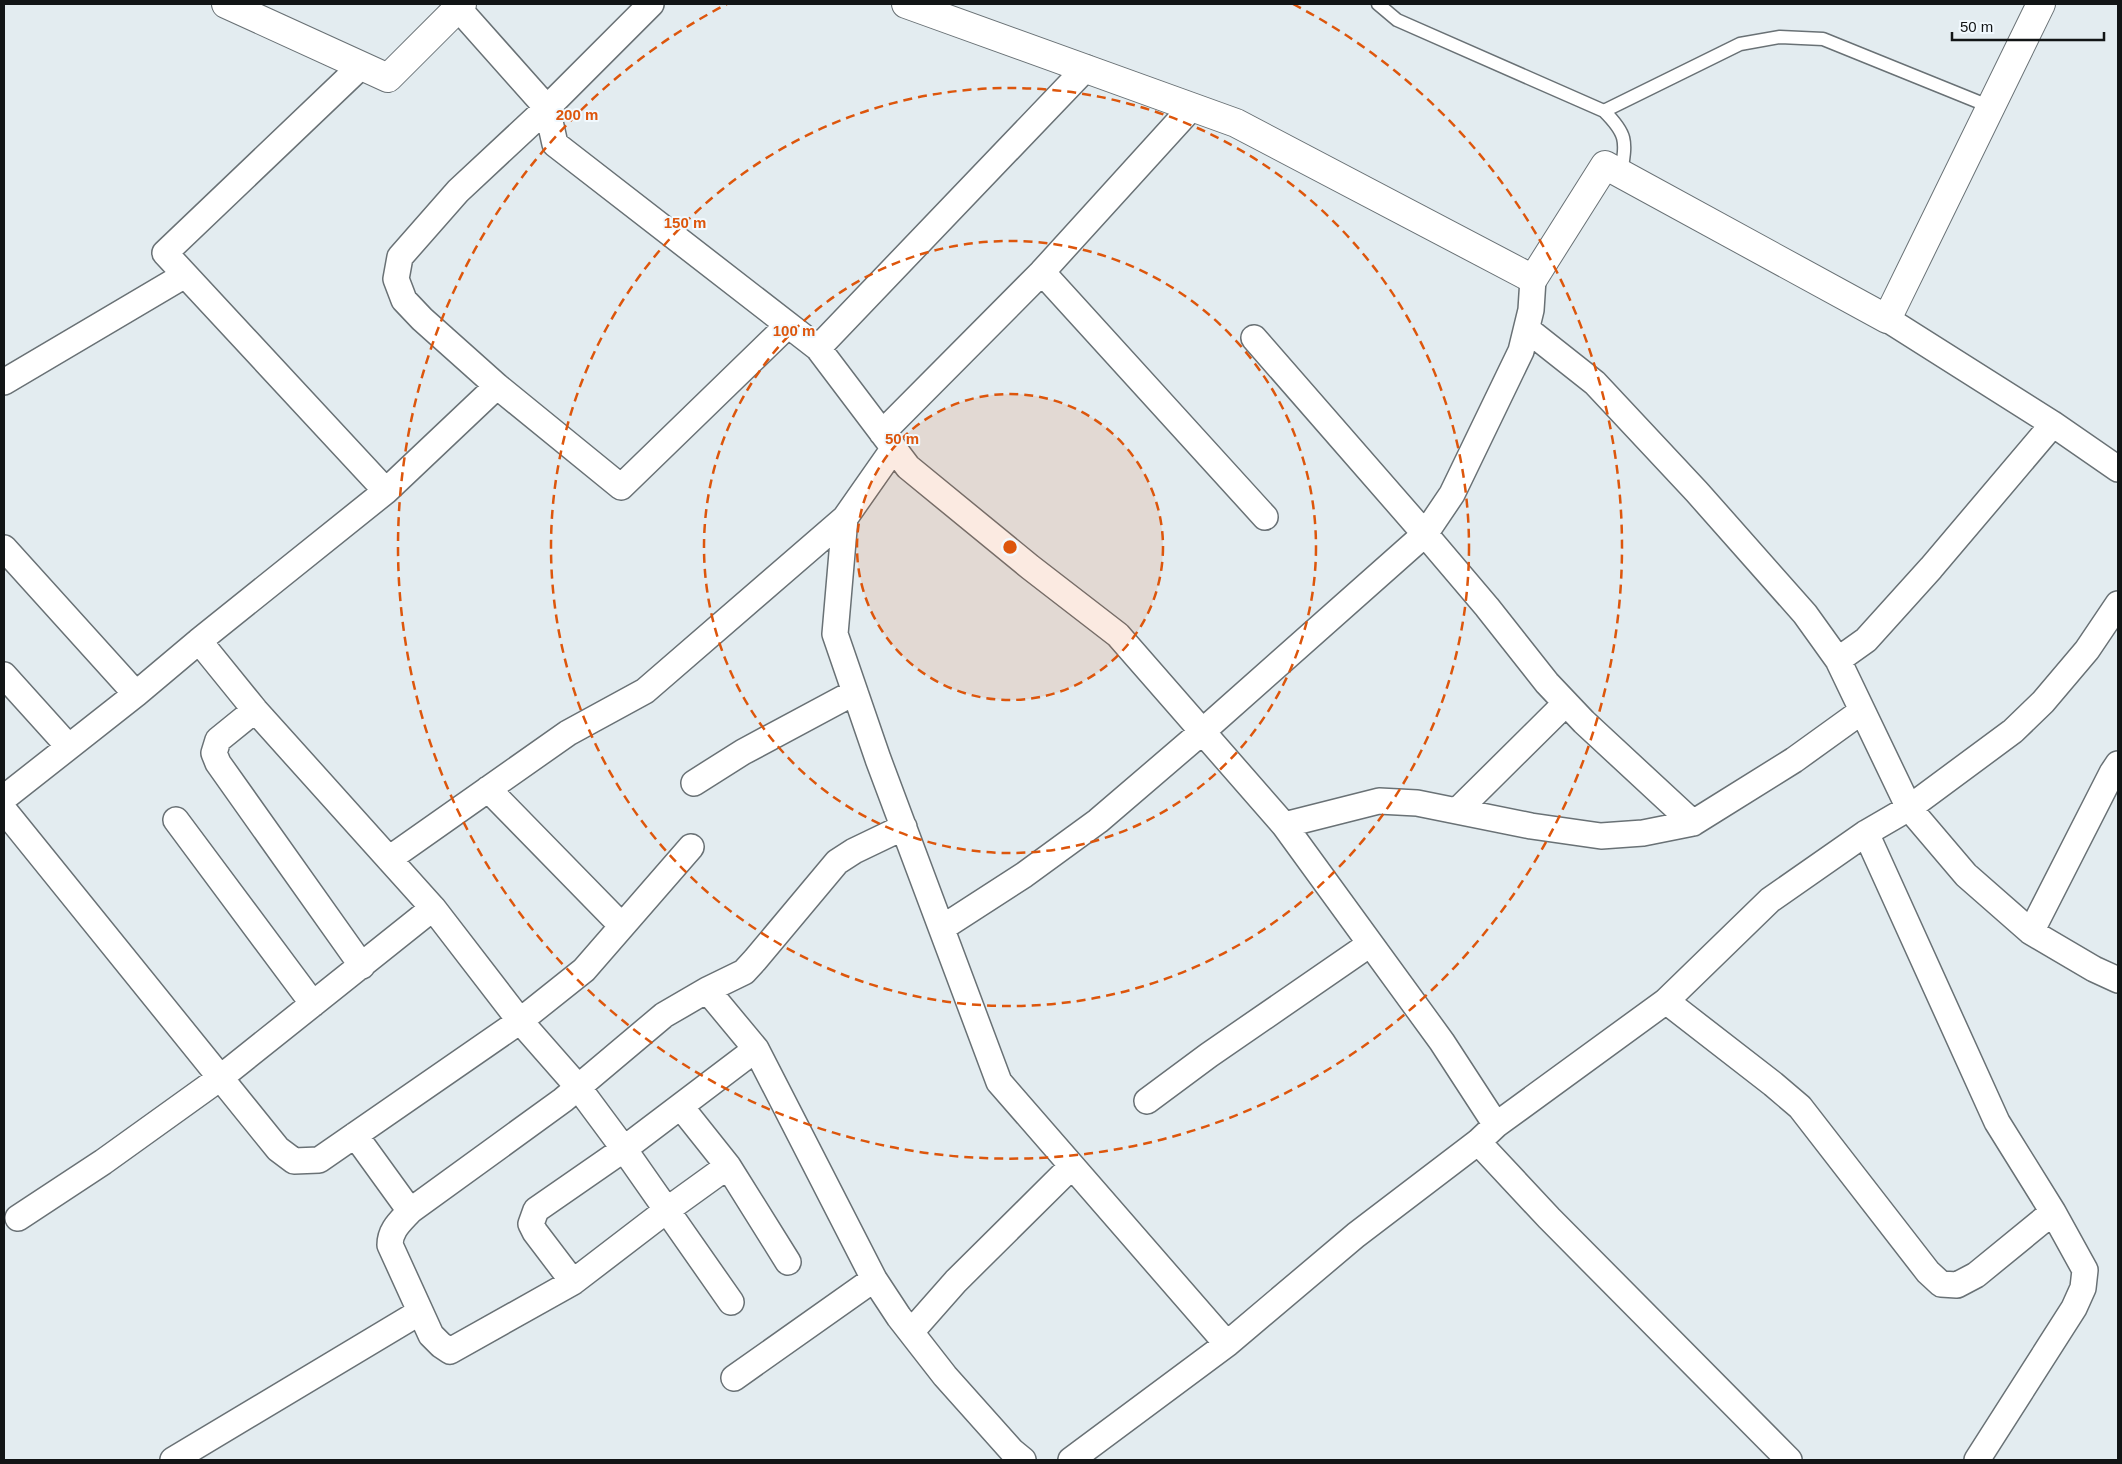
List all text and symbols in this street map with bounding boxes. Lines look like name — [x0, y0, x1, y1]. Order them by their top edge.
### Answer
scale bar — [1952, 10, 2104, 42]
text: 50 m — [1960, 18, 1993, 35]
text: 200 m — [556, 106, 598, 123]
text: 150 m — [664, 214, 706, 231]
text: 100 m — [773, 322, 815, 339]
text: 50 m — [885, 430, 919, 447]
centre of rings — [1001, 538, 1019, 556]

